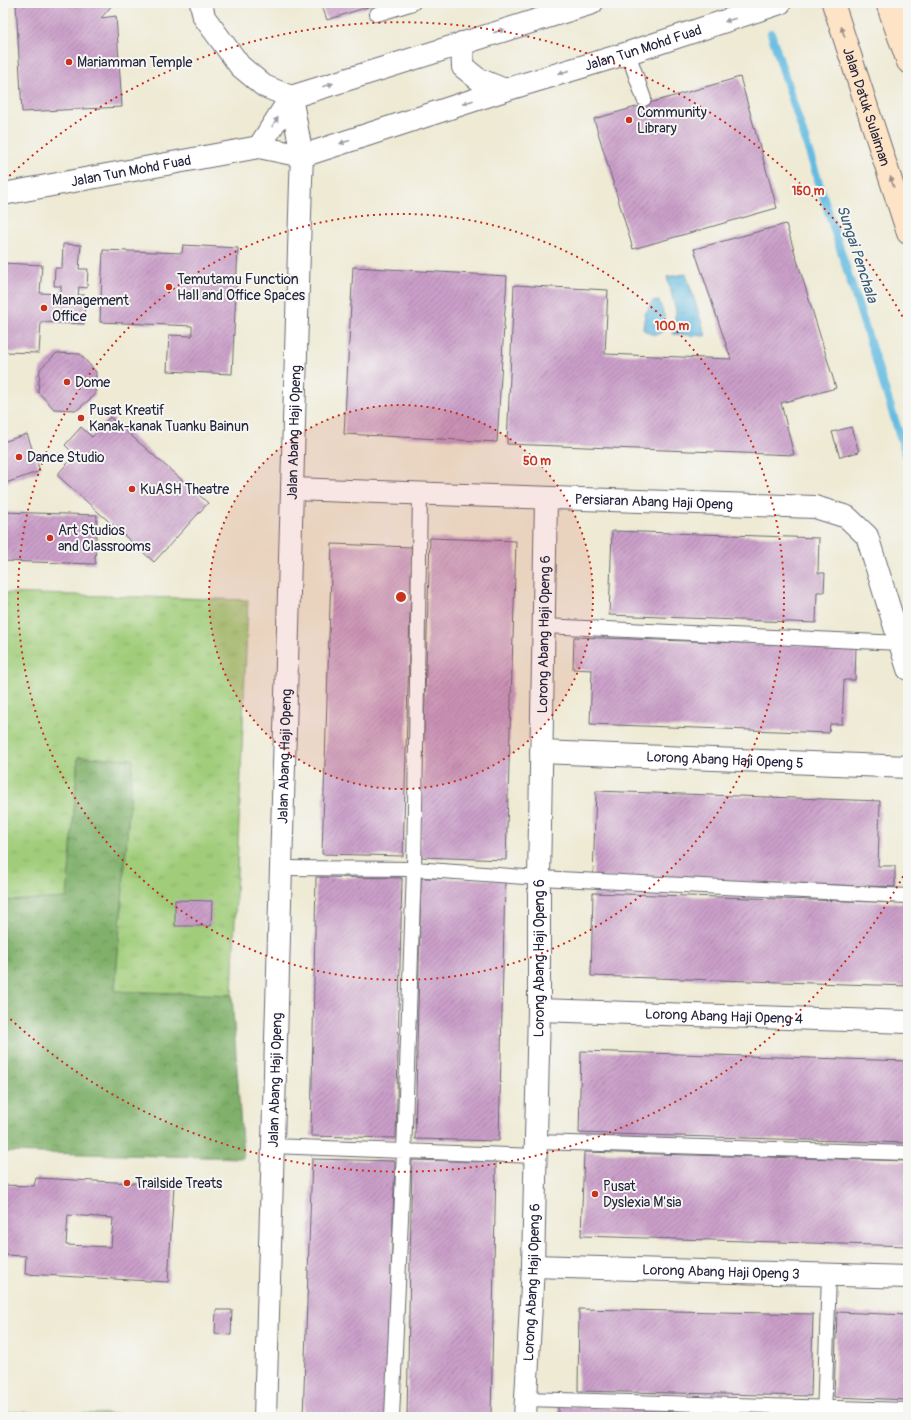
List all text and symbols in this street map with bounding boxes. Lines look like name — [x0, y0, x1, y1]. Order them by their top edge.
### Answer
one-way arrow — [723, 17, 735, 23]
street label: Jalan Tun Mohd Fuad — [582, 21, 704, 74]
one-way arrow — [840, 26, 846, 38]
one-way arrow — [493, 28, 505, 34]
street label: Jalan Datuk Sulaiman — [840, 45, 894, 168]
place label: Mariamman Temple — [77, 54, 193, 71]
marker: Mariamman Temple — [64, 57, 74, 67]
one-way arrow — [558, 69, 570, 75]
one-way arrow — [322, 82, 334, 88]
one-way arrow — [462, 99, 474, 105]
place label: Community Library — [637, 104, 707, 137]
marker: Community Library — [624, 115, 634, 125]
one-way arrow — [271, 117, 279, 127]
one-way arrow — [338, 139, 350, 145]
street label: Jalan Tun Mohd Fuad — [69, 151, 193, 190]
one-way arrow — [888, 176, 894, 188]
text: 150 m — [792, 184, 825, 199]
water label: Sungai Penchala — [832, 203, 882, 306]
place label: Temutamu Function Hall and Office Spaces — [177, 271, 306, 304]
marker: Temutamu Function Hall and Office Spaces — [164, 282, 174, 292]
place label: Management Office — [52, 292, 129, 325]
marker: Management Office — [39, 303, 49, 313]
text: 100 m — [655, 319, 690, 334]
street label: Jalan Abang Haji Openg — [283, 365, 304, 500]
place label: Dome — [75, 374, 110, 391]
marker: Dome — [62, 377, 72, 387]
place label: Pusat Kreatif Kanak-kanak Tuanku Bainun — [89, 402, 249, 435]
marker: Pusat Kreatif Kanak-kanak Tuanku Bainun — [76, 413, 86, 423]
place label: Dance Studio — [27, 449, 105, 466]
marker: Dance Studio — [14, 452, 24, 462]
text: 50 m — [523, 454, 551, 469]
place label: KuASH Theatre — [140, 481, 229, 498]
marker: KuASH Theatre — [127, 484, 137, 494]
street label: Persiaran Abang Haji Openg — [574, 490, 733, 513]
place label: Art Studios and Classrooms — [58, 522, 151, 555]
marker: Art Studios and Classrooms — [45, 533, 55, 543]
street label: Lorong Abang Haji Openg 6 — [534, 555, 553, 714]
centre of rings — [394, 590, 408, 604]
street label: Jalan Abang Haji Openg — [274, 689, 295, 824]
street label: Lorong Abang Haji Openg 5 — [646, 748, 804, 771]
street label: Lorong Abang Haji Openg 6 — [530, 879, 548, 1038]
street label: Lorong Abang Haji Openg 4 — [645, 1005, 803, 1027]
street label: Jalan Abang Haji Openg — [264, 1012, 285, 1148]
place label: Trailside Treats — [135, 1175, 223, 1192]
marker: Trailside Treats — [122, 1178, 132, 1188]
place label: Pusat Dyslexia M'sia — [603, 1178, 681, 1211]
marker: Pusat Dyslexia M'sia — [590, 1189, 600, 1199]
street label: Lorong Abang Haji Openg 6 — [519, 1203, 543, 1362]
street label: Lorong Abang Haji Openg 3 — [642, 1261, 800, 1282]

